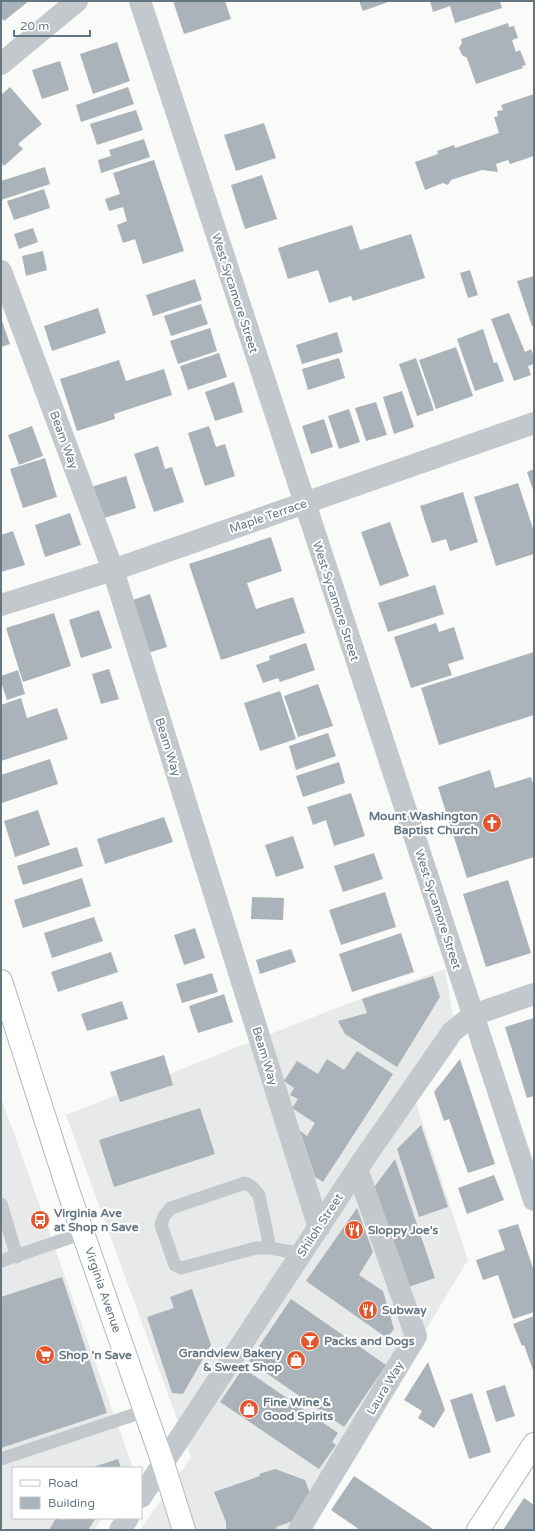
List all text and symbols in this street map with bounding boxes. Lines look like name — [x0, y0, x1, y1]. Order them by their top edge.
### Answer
scale bar — [14, 12, 90, 38]
text: 20 m — [20, 19, 49, 33]
street label: West Sycamore Street — [209, 231, 261, 355]
street label: Beam Way — [47, 409, 81, 471]
street label: Maple Terrace — [227, 496, 309, 536]
street label: West Sycamore Street — [310, 539, 362, 663]
street label: Beam Way — [152, 716, 184, 779]
place label: Mount Washington Baptist Church — [369, 809, 478, 838]
church icon: Mount Washington Baptist Church — [481, 812, 503, 834]
street label: West Sycamore Street — [412, 847, 464, 971]
street label: Beam Way — [249, 1025, 281, 1088]
street label: Shiloh Street — [294, 1190, 346, 1259]
place label: Virginia Ave at Shop n Save — [54, 1206, 139, 1235]
bus stop icon: Virginia Ave at Shop n Save — [29, 1209, 51, 1231]
restaurant icon: Sloppy Joe's — [343, 1219, 365, 1241]
place label: Sloppy Joe's — [368, 1223, 439, 1238]
street label: Virginia Avenue — [82, 1246, 124, 1335]
restaurant icon: Subway — [357, 1299, 379, 1321]
place label: Subway — [382, 1303, 427, 1318]
bar icon: Packs and Dogs — [299, 1330, 321, 1352]
place label: Packs and Dogs — [324, 1334, 415, 1349]
supermarket icon: Shop 'n Save — [34, 1344, 56, 1366]
place label: Grandview Bakery & Sweet Shop — [179, 1346, 283, 1375]
place label: Shop 'n Save — [59, 1348, 132, 1363]
shop icon: Grandview Bakery & Sweet Shop — [285, 1349, 307, 1371]
street label: Laura Way — [364, 1358, 407, 1417]
place label: Fine Wine & Good Spirits — [263, 1395, 333, 1424]
shop icon: Fine Wine & Good Spirits — [238, 1398, 260, 1420]
legend — [12, 1467, 142, 1519]
text: Road — [48, 1476, 78, 1490]
text: Building — [48, 1496, 95, 1510]

